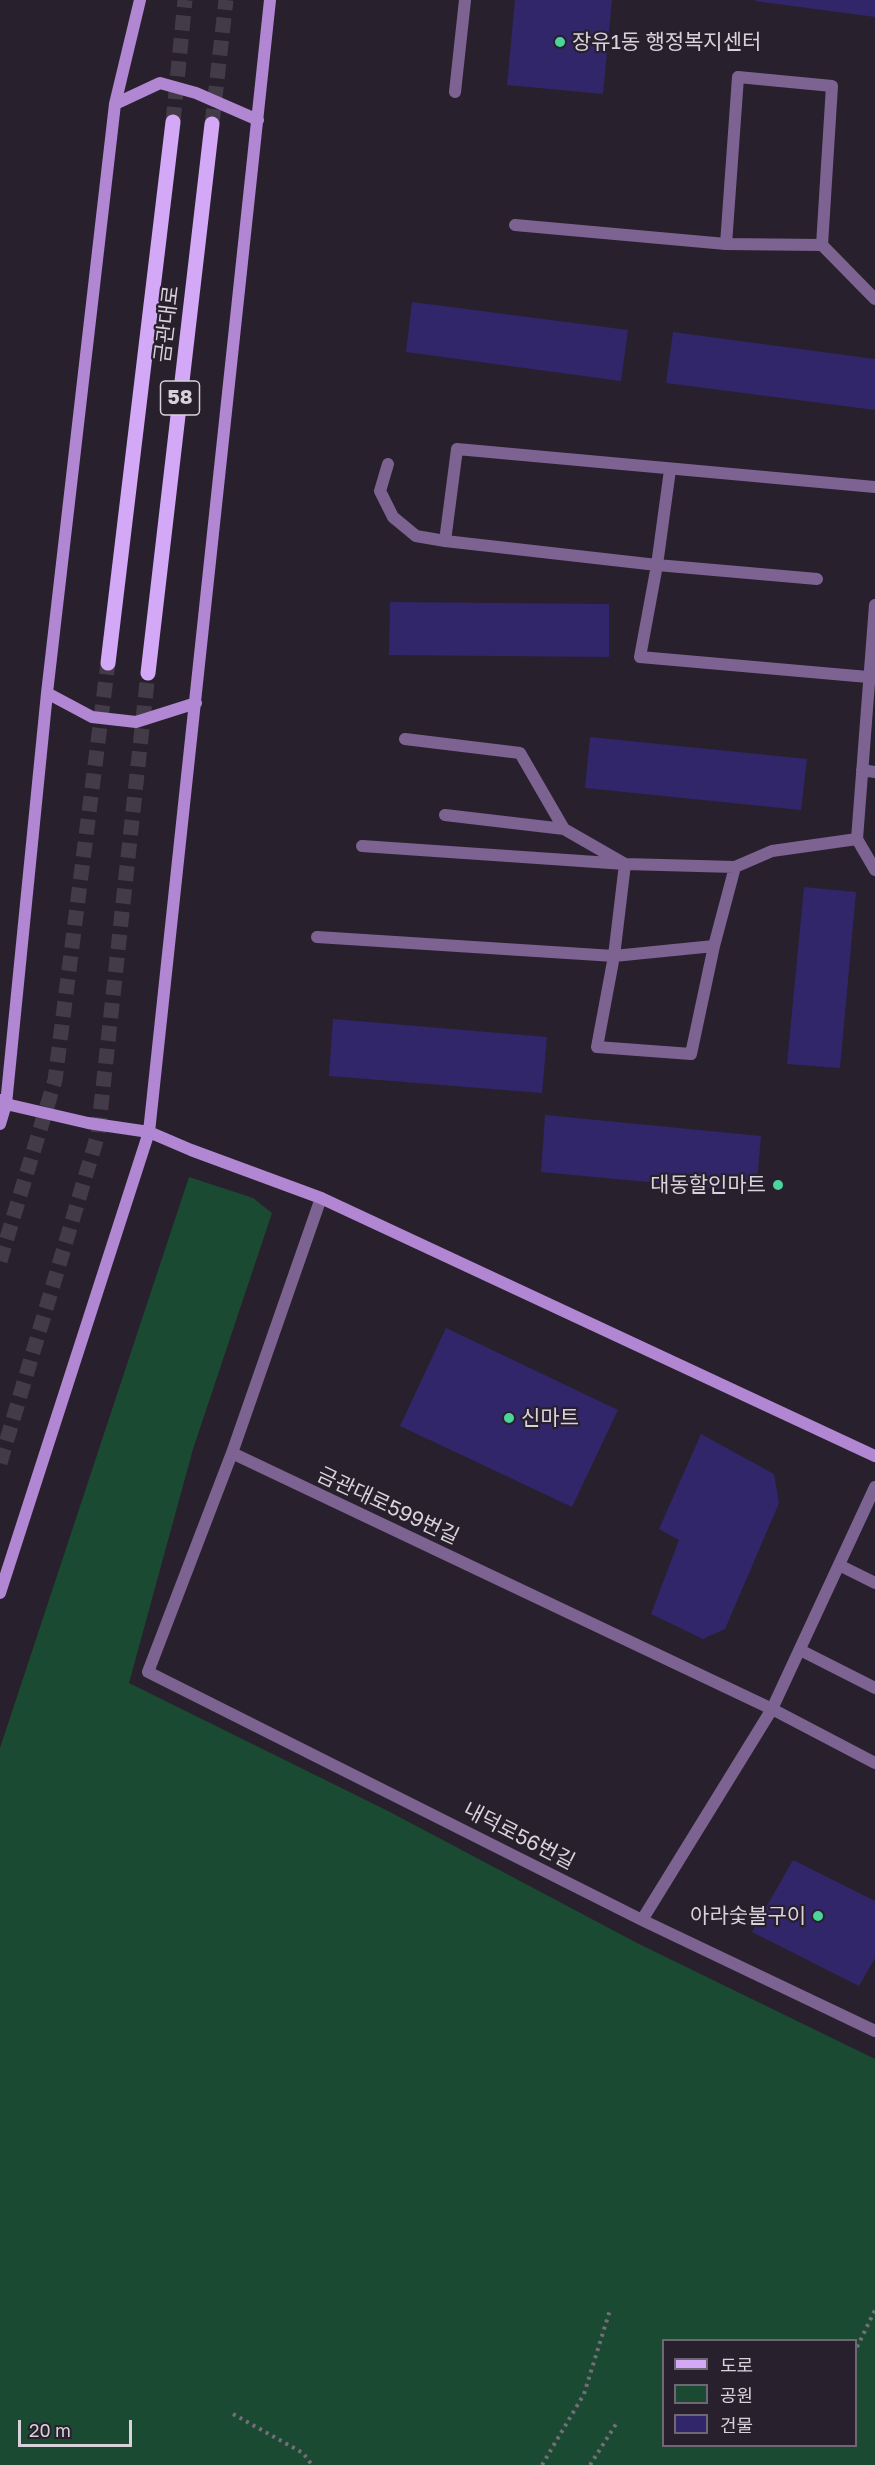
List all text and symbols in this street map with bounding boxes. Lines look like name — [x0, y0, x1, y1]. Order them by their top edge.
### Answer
place label: 장유1동 행정복지센터 — [572, 29, 761, 55]
marker: 장유1동 행정복지센터 — [553, 35, 567, 49]
street label: 금관대로 — [150, 284, 184, 364]
road number: 58 — [160, 381, 200, 415]
place label: 대동할인마트 — [650, 1172, 766, 1198]
marker: 대동할인마트 — [771, 1178, 785, 1192]
place label: 신마트 — [521, 1405, 579, 1431]
marker: 신마트 — [502, 1411, 516, 1425]
street label: 금관대로599번길 — [313, 1462, 463, 1550]
street label: 내덕로56번길 — [459, 1797, 579, 1875]
place label: 아라숯불구이 — [690, 1903, 806, 1929]
marker: 아라숯불구이 — [811, 1909, 825, 1923]
legend — [662, 2339, 857, 2447]
text: 도로 — [720, 2354, 753, 2376]
text: 공원 — [720, 2384, 753, 2406]
scale bar — [21, 2408, 135, 2446]
text: 건물 — [720, 2414, 753, 2436]
text: 20 m — [29, 2419, 71, 2441]

